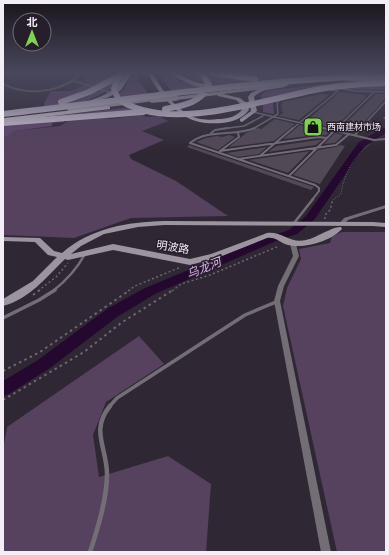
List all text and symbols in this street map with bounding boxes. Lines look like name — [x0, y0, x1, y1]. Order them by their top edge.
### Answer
north arrow — [12, 12, 52, 52]
text: 北 — [27, 15, 38, 29]
shop icon: 西南建材市场 — [302, 116, 324, 138]
place label: 西南建材市场 — [327, 121, 381, 132]
street label: 明波路 — [156, 238, 190, 256]
water label: 乌龙河 — [184, 253, 225, 281]

